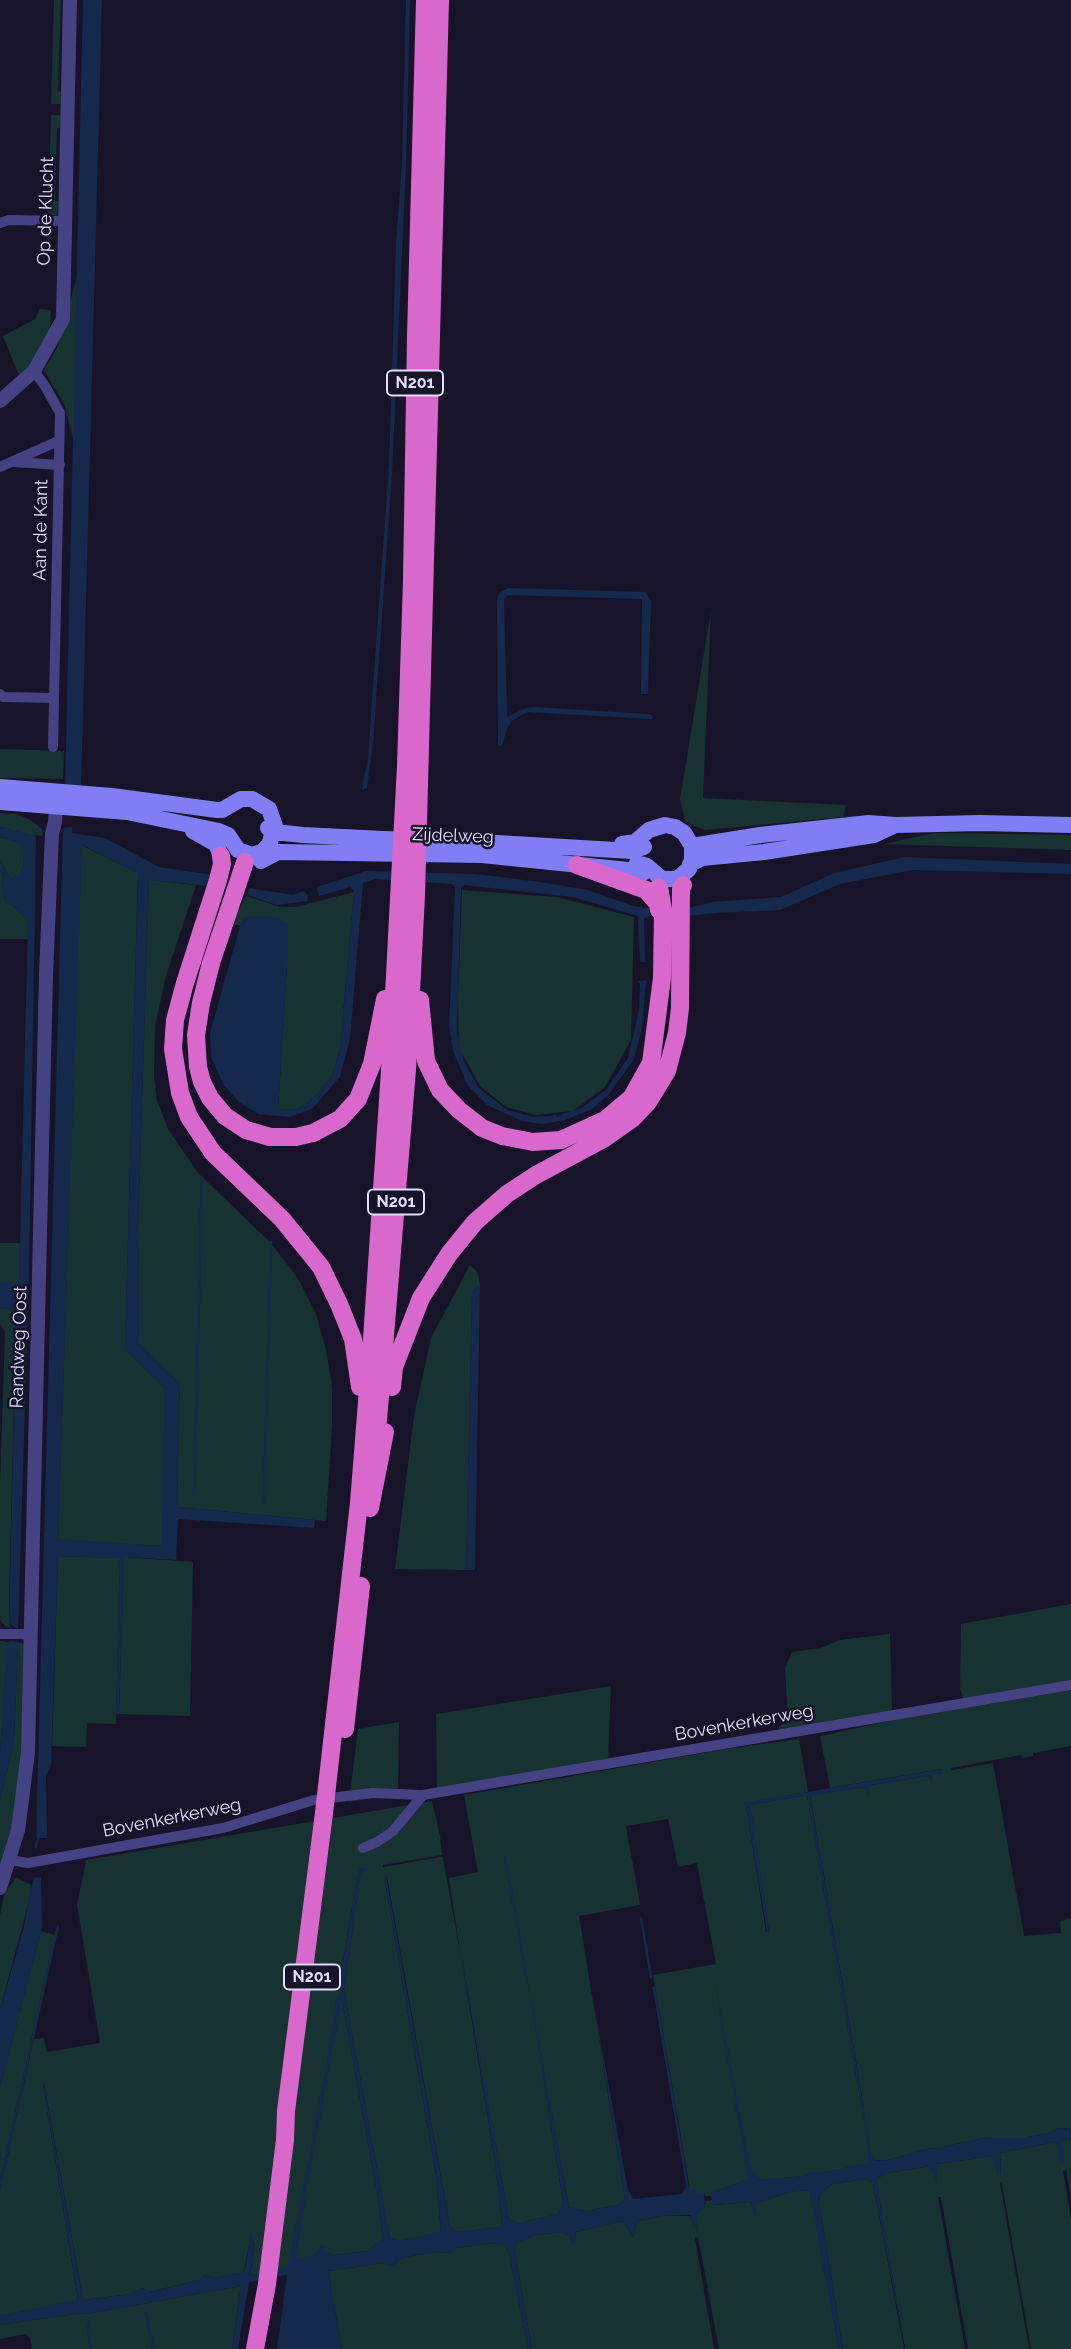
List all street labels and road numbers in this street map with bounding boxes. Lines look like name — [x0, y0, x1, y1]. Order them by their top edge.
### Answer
street label: Op de Klucht — [33, 156, 59, 266]
road number: N201 — [387, 370, 443, 396]
street label: Aan de Kant — [29, 479, 53, 581]
street label: Zijdelweg — [412, 824, 494, 848]
road number: N201 — [368, 1190, 424, 1214]
street label: Randweg Oost — [6, 1285, 32, 1409]
street label: Bovenkerkerweg — [673, 1700, 815, 1746]
street label: Bovenkerkerweg — [101, 1794, 243, 1842]
road number: N201 — [284, 1965, 340, 1990]

